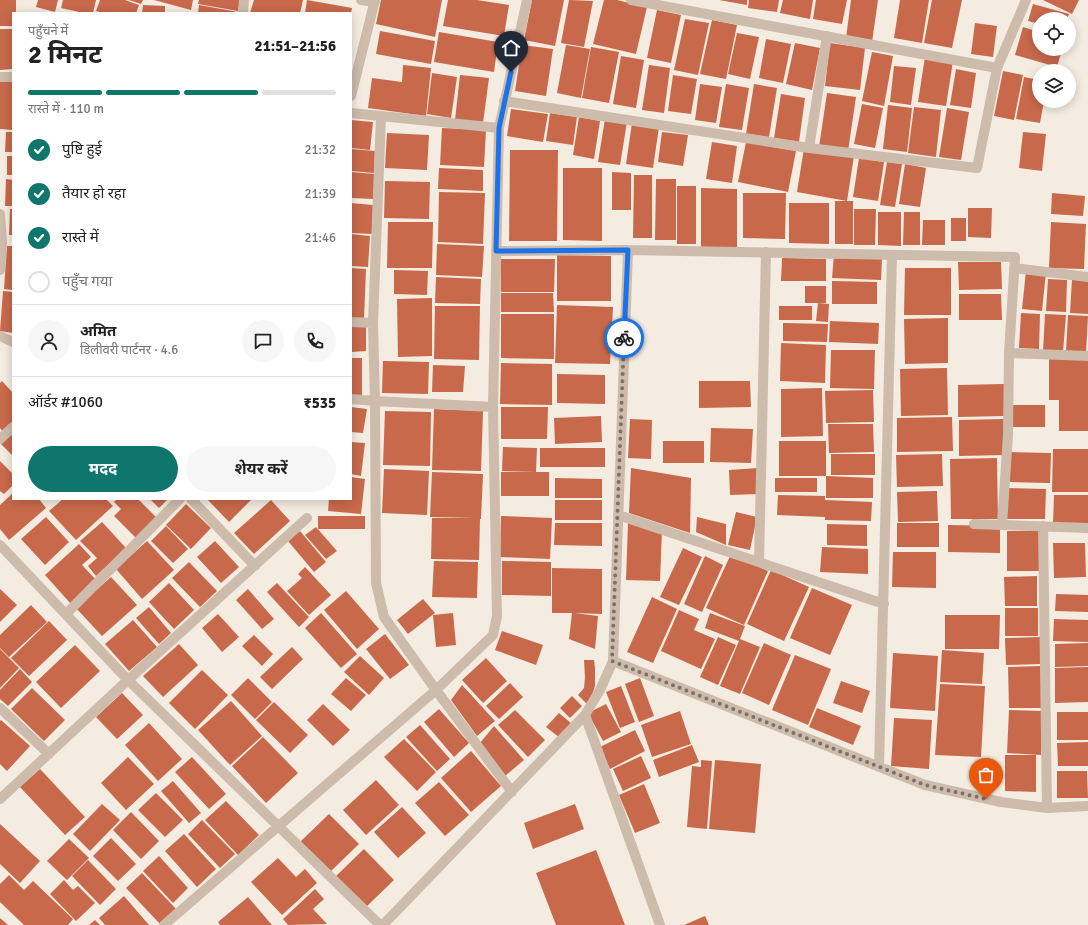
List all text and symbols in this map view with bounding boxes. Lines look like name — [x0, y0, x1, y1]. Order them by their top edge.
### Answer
map controls — [1032, 12, 1076, 108]
button: locate — [1032, 12, 1076, 56]
text: पहुँचने में — [28, 23, 68, 39]
pin — [494, 31, 528, 72]
text: 21:51–21:56 — [255, 37, 336, 55]
icon: home — [500, 37, 522, 59]
text: 2 मिनट — [28, 39, 102, 71]
button: layers — [1032, 64, 1076, 108]
text: रास्ते में · 110 m — [28, 101, 104, 117]
icon: check — [28, 139, 50, 161]
text: पुष्टि हुई — [62, 140, 102, 158]
text: 21:32 — [304, 142, 336, 158]
icon: check — [28, 183, 50, 205]
text: तैयार हो रहा — [62, 184, 126, 202]
text: 21:39 — [304, 186, 336, 202]
icon: check — [28, 227, 50, 249]
text: रास्ते में — [62, 228, 99, 246]
text: 21:46 — [304, 230, 336, 246]
text: पहुँच गया — [62, 272, 112, 290]
courier — [604, 318, 644, 358]
button: person — [28, 320, 70, 362]
button: chat — [242, 320, 284, 362]
button: phone — [294, 320, 336, 362]
text: अमित — [80, 322, 116, 340]
icon: bike — [613, 327, 635, 349]
text: डिलीवरी पार्टनर · 4.6 — [80, 342, 178, 358]
text: ऑर्डर #1060 — [28, 393, 103, 411]
text: ₹535 — [304, 394, 336, 412]
button: मदद — [28, 446, 178, 492]
button: शेयर करें — [186, 446, 336, 492]
pin — [969, 758, 1003, 799]
icon: bag — [975, 764, 997, 786]

